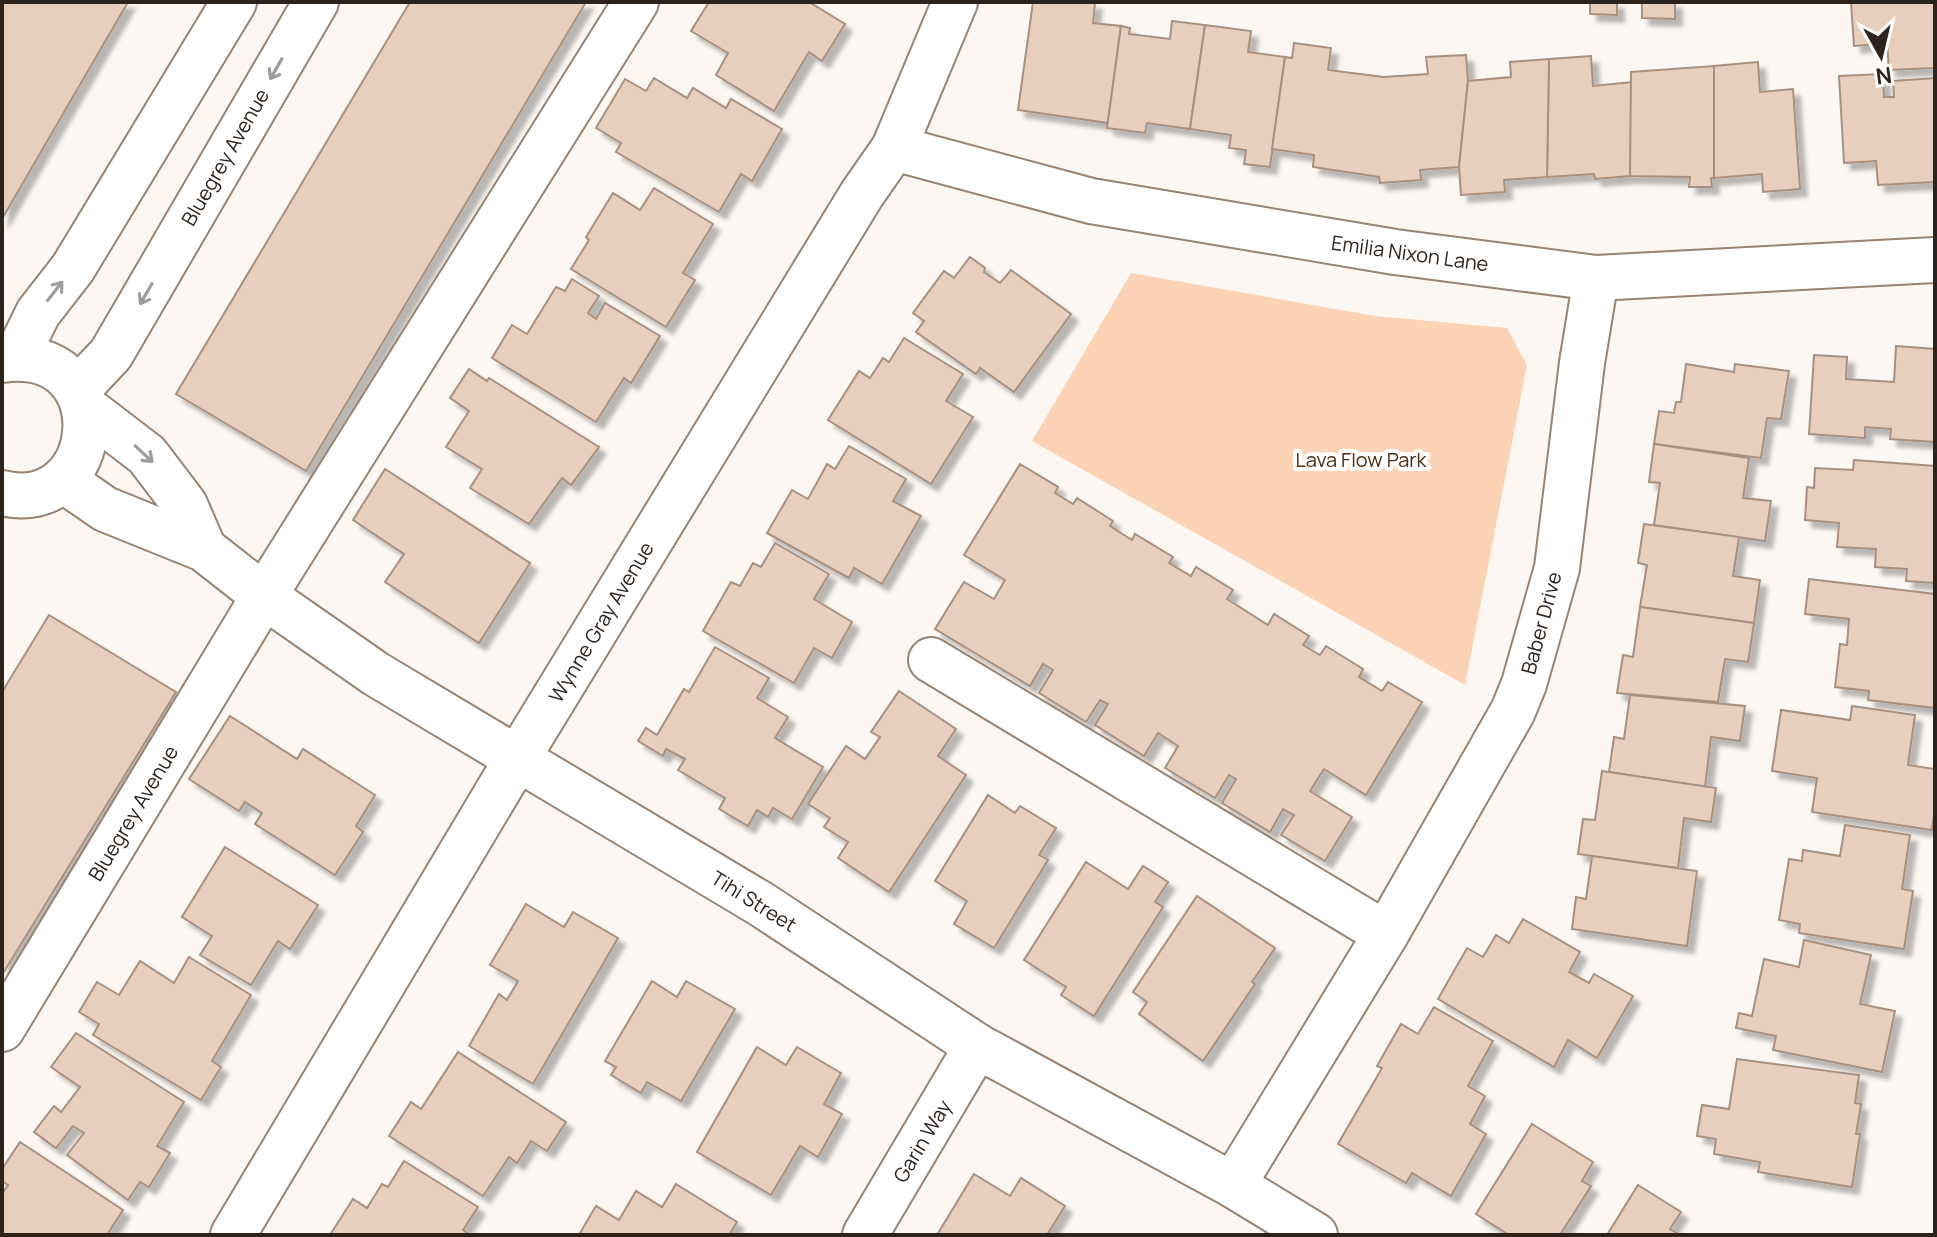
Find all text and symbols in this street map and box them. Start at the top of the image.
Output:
north arrow [1841,16,1921,96]
one-way arrow [268,57,283,81]
text: N [1874,60,1894,92]
street label: Bluegrey Avenue [175,84,275,230]
street label: Emilia Nixon Lane [1330,229,1490,277]
one-way arrow [46,281,64,302]
one-way arrow [137,282,153,305]
one-way arrow [134,445,154,464]
park label: Lava Flow Park [1296,446,1428,473]
street label: Wynne Gray Avenue [542,537,660,707]
street label: Baber Drive [1514,569,1568,677]
street label: Bluegrey Avenue [82,740,184,886]
street label: Tihi Street [706,864,802,938]
street label: Garin Way [887,1094,957,1187]

